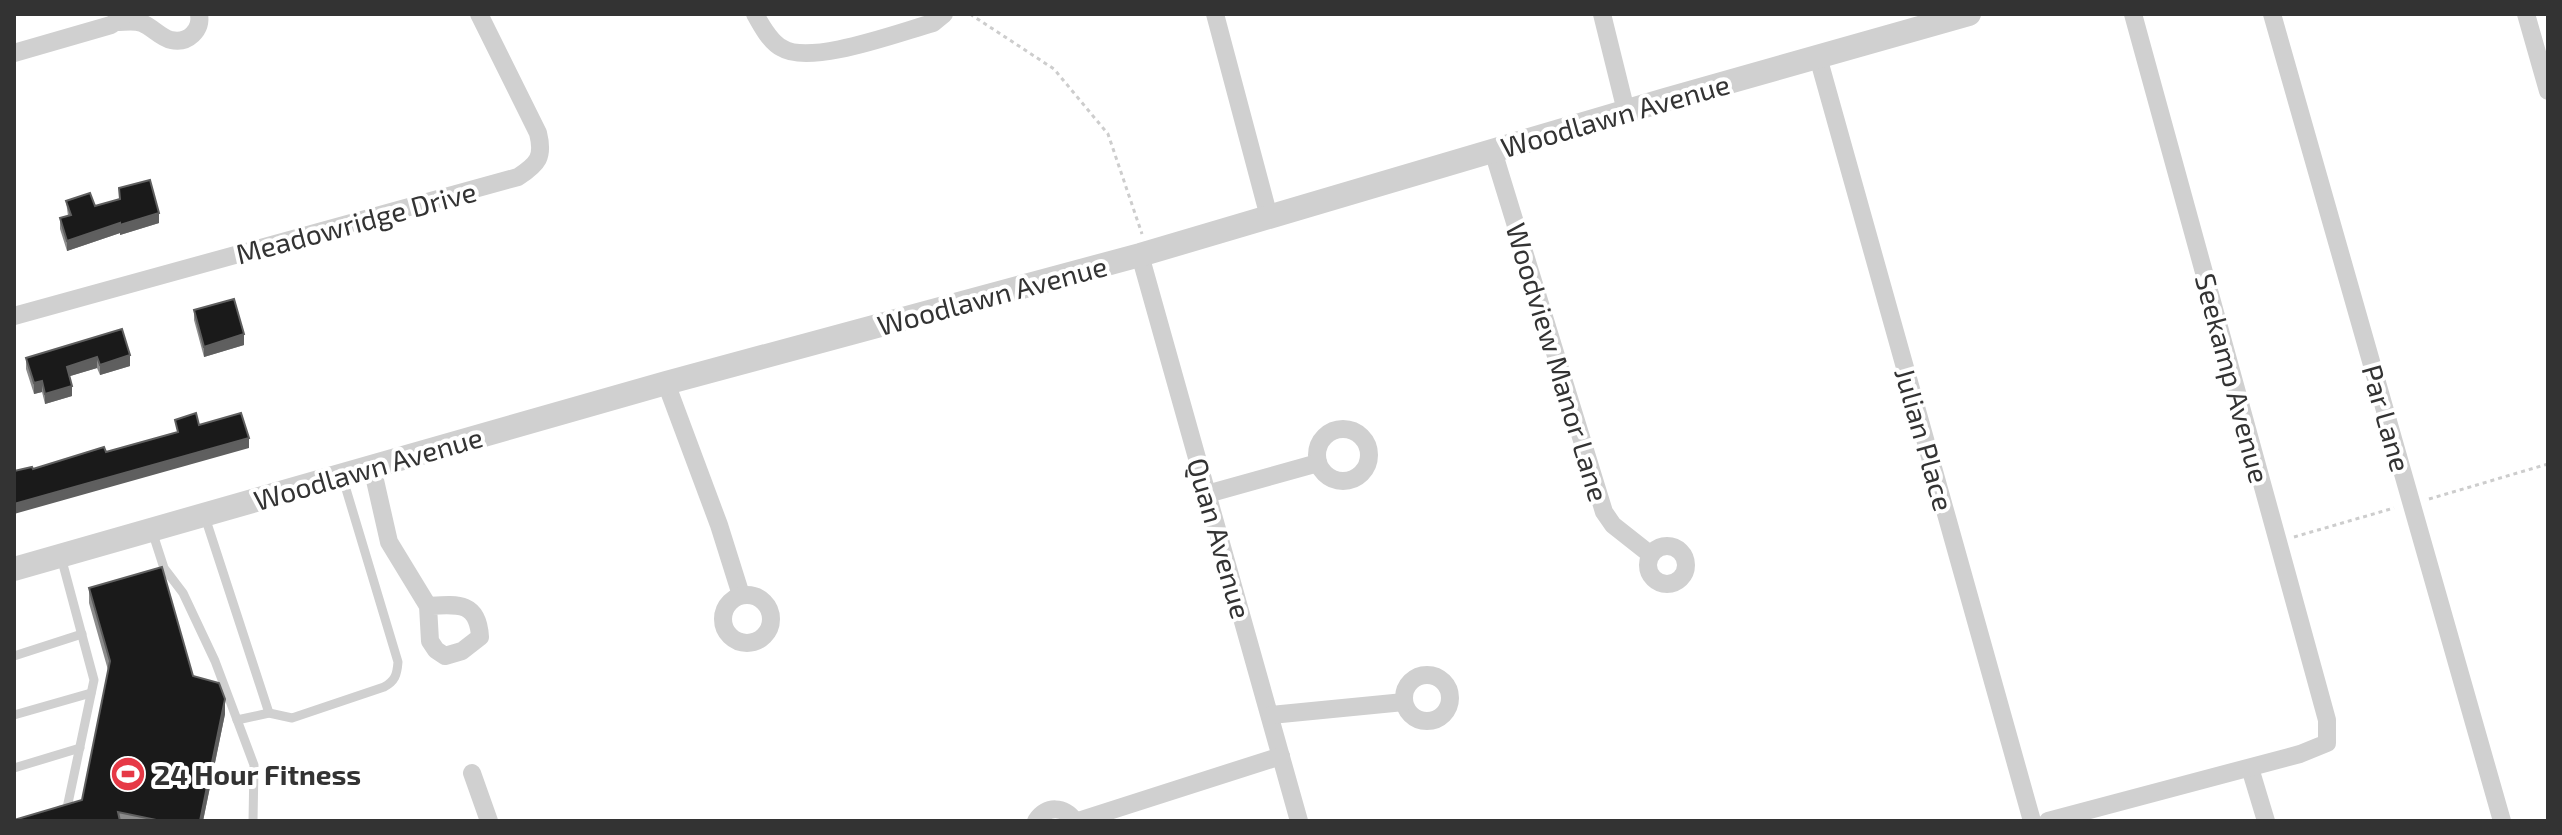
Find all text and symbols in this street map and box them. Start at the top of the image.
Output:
street label: Woodlawn Avenue [1497,66,1733,164]
street label: Meadowridge Drive [232,174,480,270]
street label: Woodview Manor Lane [1499,219,1617,505]
street label: Woodlawn Avenue [873,248,1111,342]
street label: Seekamp Avenue [2189,269,2277,487]
street label: Par Lane [2356,361,2418,475]
street label: Julian Place [1888,363,1962,515]
street label: Woodlawn Avenue [250,419,486,517]
street label: Quan Avenue [1181,454,1259,622]
sports icon: 24 Hour Fitness [109,755,147,793]
place label: 24 Hour Fitness [154,757,361,791]

